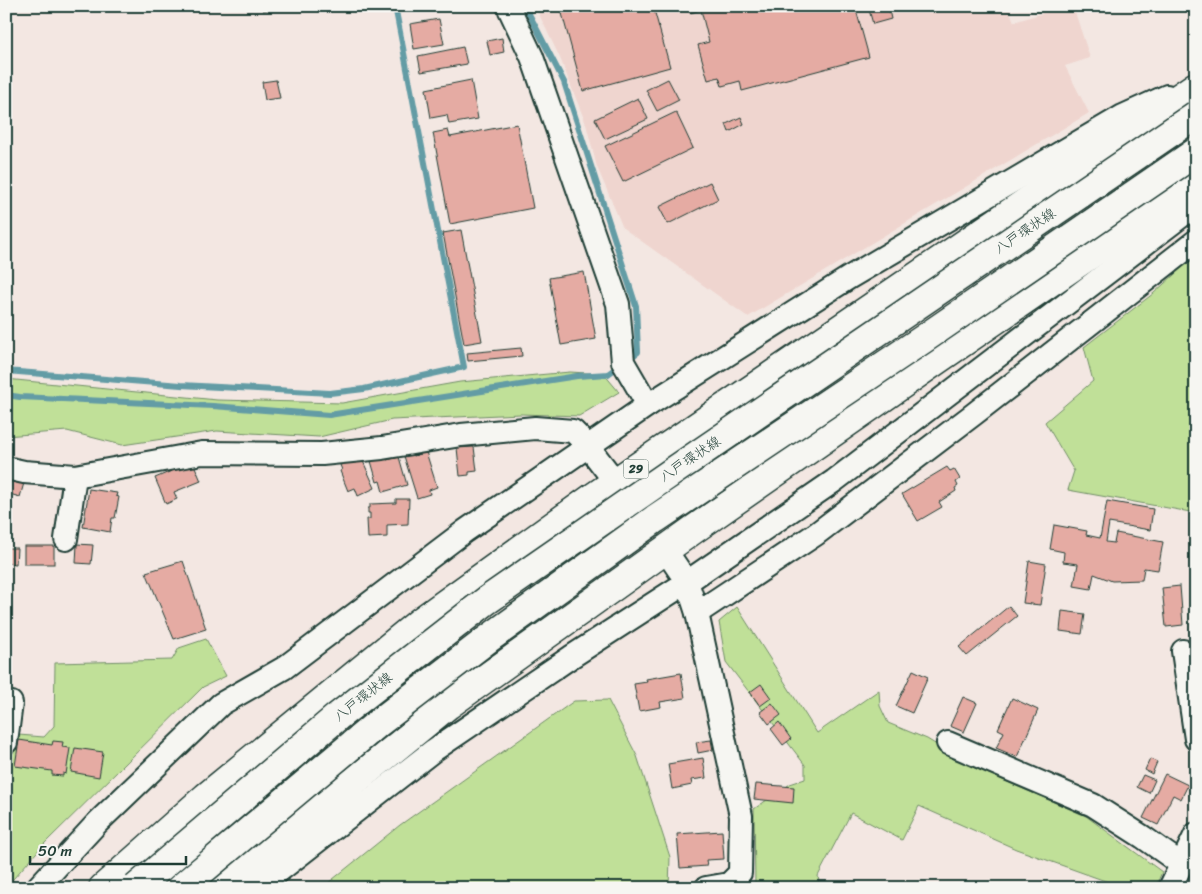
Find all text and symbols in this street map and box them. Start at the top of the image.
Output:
street label: 八戸環状線 [989,201,1061,261]
street label: 八戸環状線 [654,429,726,489]
road number: 29 [624,459,648,478]
street label: 八戸環状線 [328,666,398,728]
scale bar [30,834,186,866]
text: 50 m [38,838,73,864]

